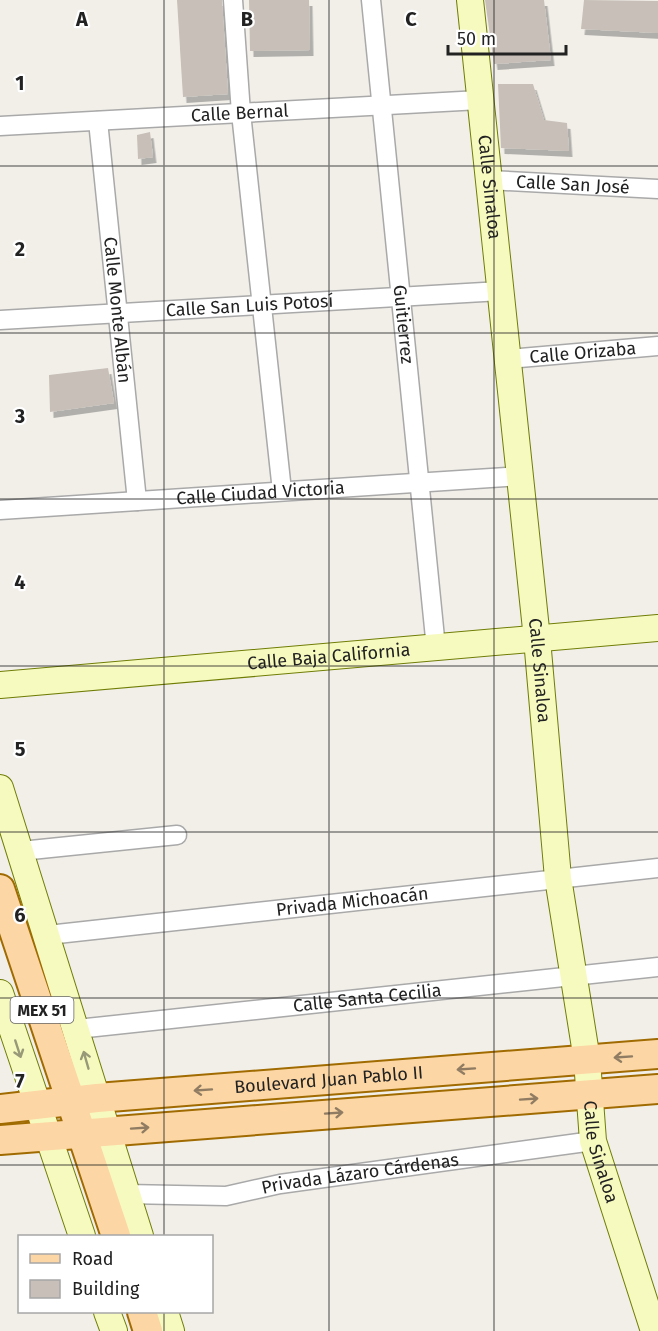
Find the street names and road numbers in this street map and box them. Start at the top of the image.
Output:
street label: Calle Bernal [190,99,289,127]
street label: Calle Sinaloa [473,134,506,240]
street label: Calle San José [515,170,630,198]
street label: Calle Monte Albán [99,236,136,384]
street label: Guitierrez [389,284,418,365]
street label: Calle San Luis Potosí [165,290,334,321]
street label: Calle Orizaba [529,337,637,368]
street label: Calle Ciudad Victoria [176,476,345,509]
street label: Calle Sinaloa [524,617,555,724]
street label: Calle Baja California [246,639,411,675]
street label: Privada Michoacán [275,882,429,921]
street label: Calle Santa Cecilia [292,979,443,1017]
road number: MEX 51 [10,997,74,1023]
street label: Boulevard Juan Pablo II [233,1061,424,1098]
street label: Calle Sinaloa [579,1100,623,1206]
street label: Privada Lázaro Cárdenas [259,1149,460,1199]

